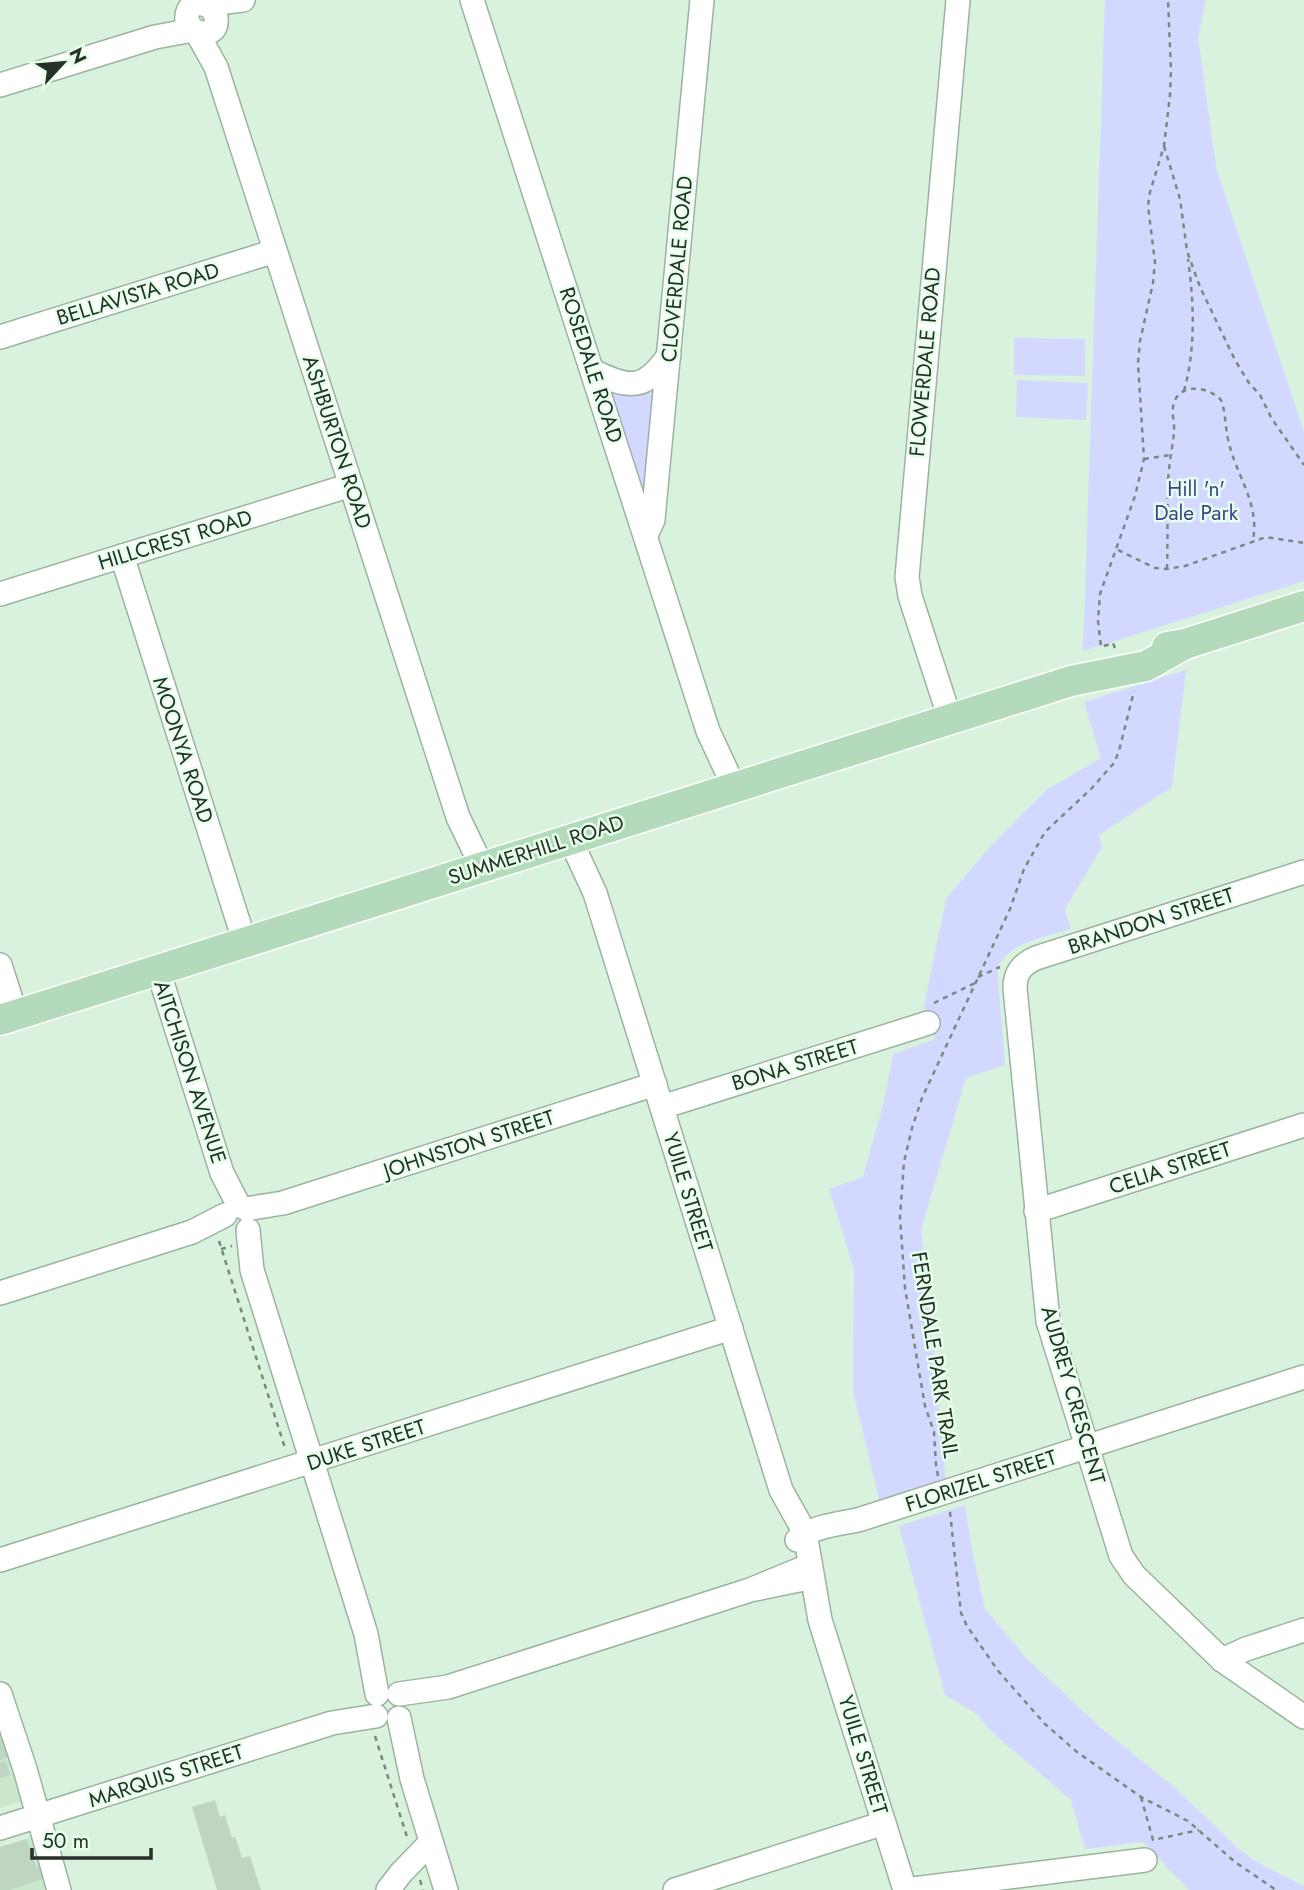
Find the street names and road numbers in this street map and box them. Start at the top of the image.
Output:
street label: CLOVERDALE ROAD [654,175,700,363]
street label: BELLAVISTA ROAD [53,255,223,333]
street label: FLOWERDALE ROAD [902,266,948,458]
street label: ROSEDALE ROAD [552,283,630,447]
street label: ASHBURTON ROAD [295,351,379,533]
street label: HILLCREST ROAD [94,502,256,578]
street label: MOONYA ROAD [145,673,221,827]
street label: SUMMERHILL ROAD [444,807,628,893]
street label: BRANDON STREET [1064,880,1238,962]
street label: AITCHISON AVENUE [146,976,234,1168]
street label: BONA STREET [728,1031,862,1098]
street label: JOHNSTON STREET [377,1102,559,1187]
street label: YUILE STREET [656,1129,720,1256]
street label: CELIA STREET [1105,1134,1235,1202]
street label: FERNDALE PARK TRAIL [904,1250,966,1461]
street label: AUDREY CRESCENT [1033,1302,1113,1488]
street label: DUKE STREET [303,1412,429,1478]
street label: FLORIZEL STREET [901,1442,1061,1520]
street label: YUILE STREET [831,1692,895,1819]
street label: MARQUIS STREET [85,1737,248,1815]

